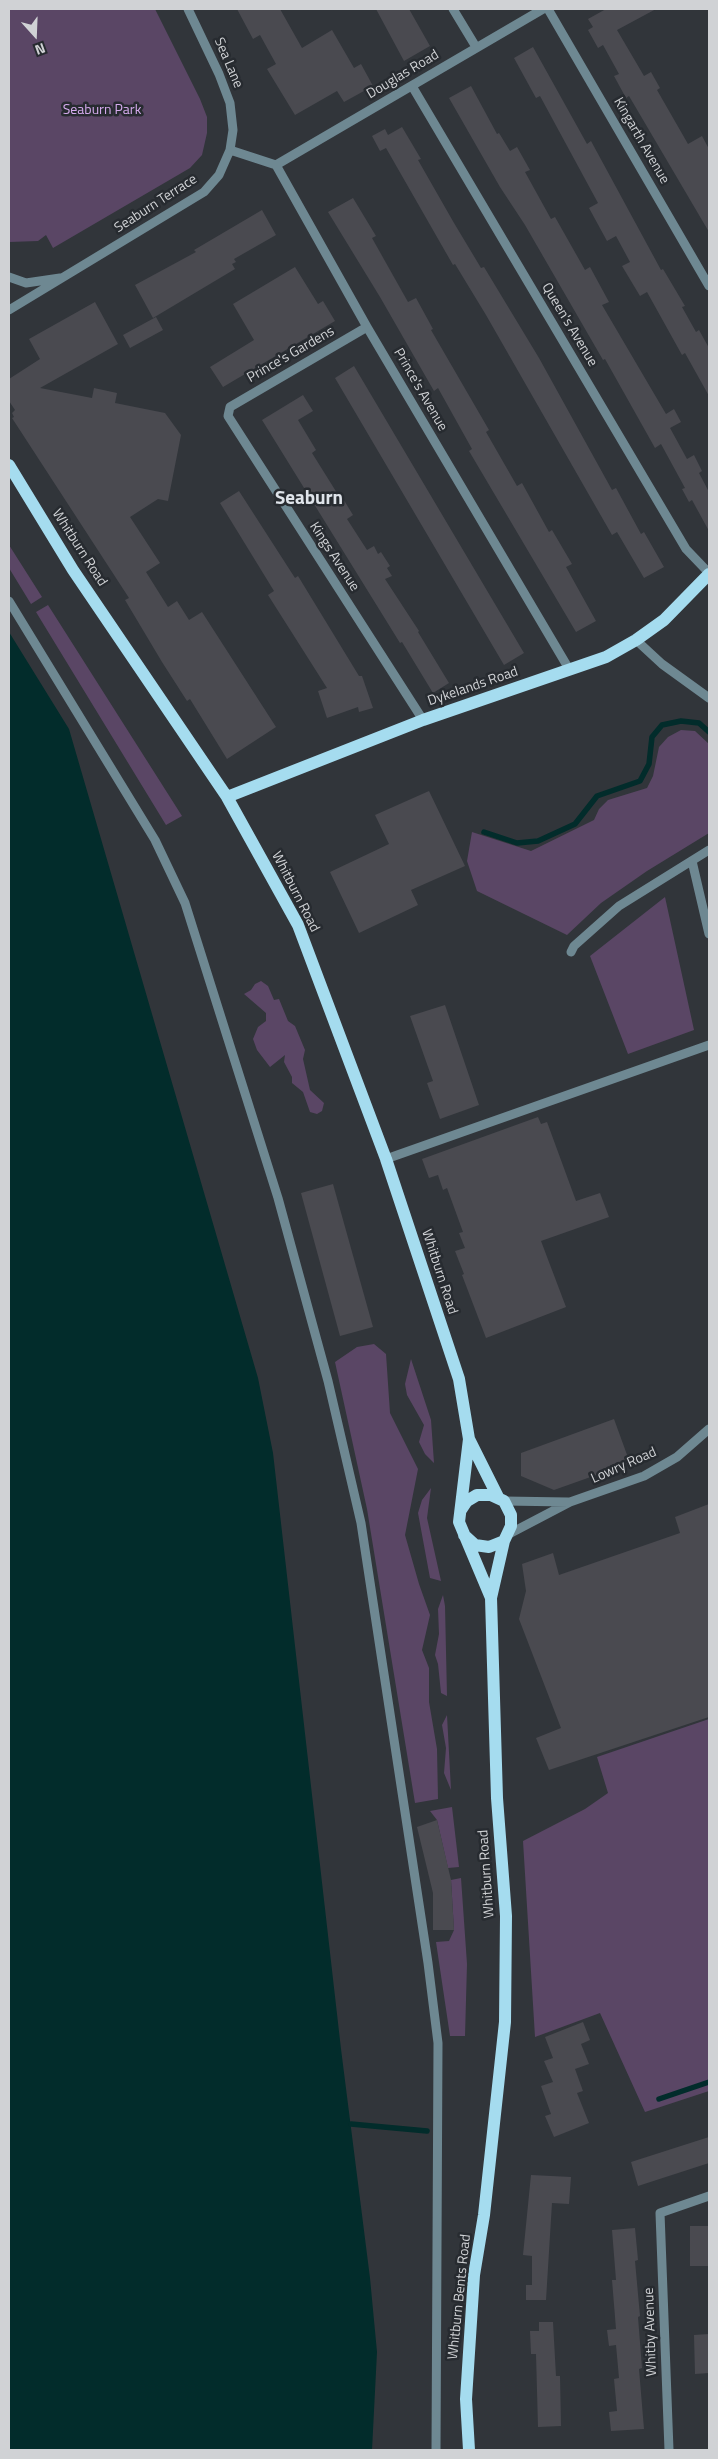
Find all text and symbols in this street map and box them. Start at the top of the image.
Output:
north arrow [10,10,60,60]
street label: Sea Lane [210,35,246,91]
text: N [32,38,48,61]
street label: Douglas Road [364,47,442,103]
street label: Kingarth Avenue [609,95,673,187]
park label: Seaburn Park [63,103,141,119]
street label: Seaburn Terrace [112,171,200,237]
street label: Queen's Avenue [537,280,601,370]
street label: Prince's Gardens [244,323,338,387]
street label: Prince's Avenue [390,346,450,434]
district label: Seaburn [275,488,343,510]
street label: Whitburn Road [48,506,110,590]
street label: Kings Avenue [305,519,363,595]
street label: Dykelands Road [426,664,520,710]
street label: Whitburn Road [267,849,323,935]
street label: Whitburn Road [417,1227,461,1317]
street label: Lowry Road [589,1444,659,1488]
street label: Whitburn Road [476,1829,498,1919]
street label: Whitburn Bents Road [445,2233,475,2361]
street label: Whitby Avenue [641,2287,661,2377]

